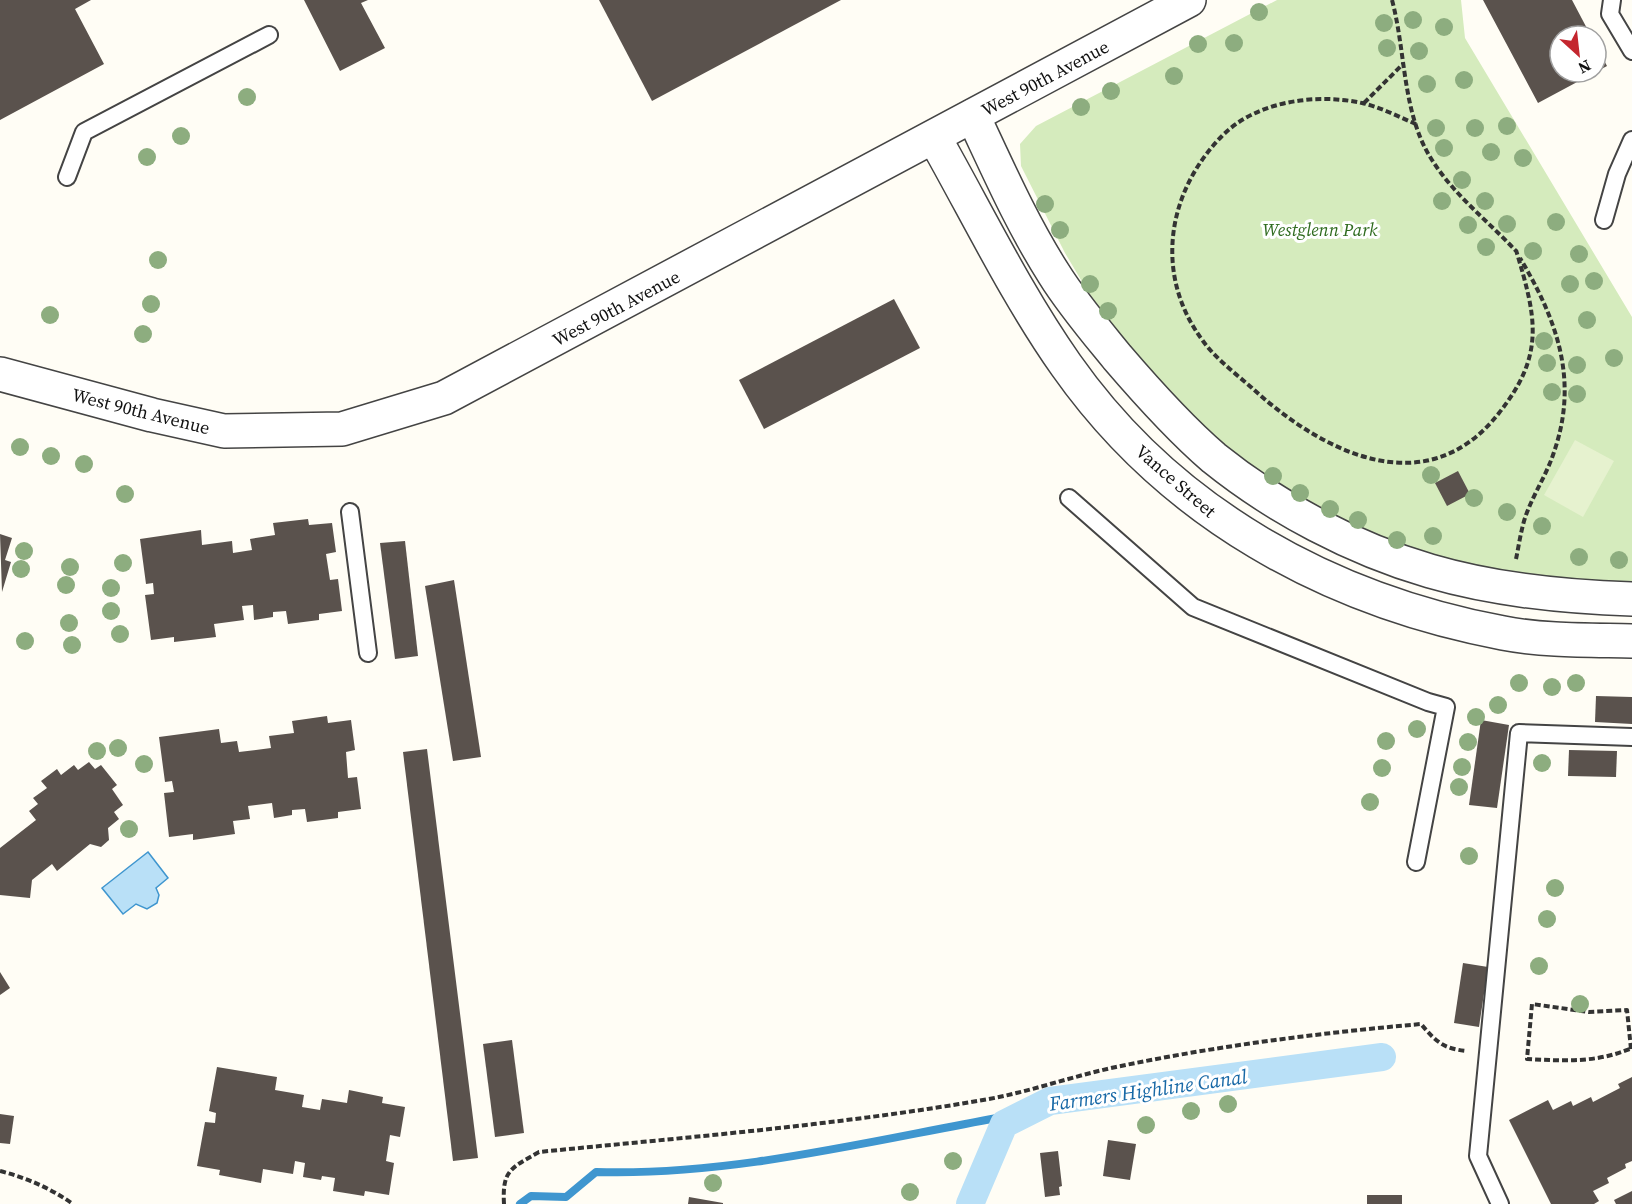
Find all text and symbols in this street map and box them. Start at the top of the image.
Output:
north arrow [1548,24,1608,84]
street label: West 90th Avenue [977,34,1113,122]
text: N [1574,55,1595,80]
park label: Westglenn Park [1263,217,1378,242]
street label: West 90th Avenue [548,264,684,352]
street label: West 90th Avenue [70,382,212,440]
street label: Vance Street [1130,439,1222,523]
water label: Farmers Highline Canal [1046,1062,1249,1118]

